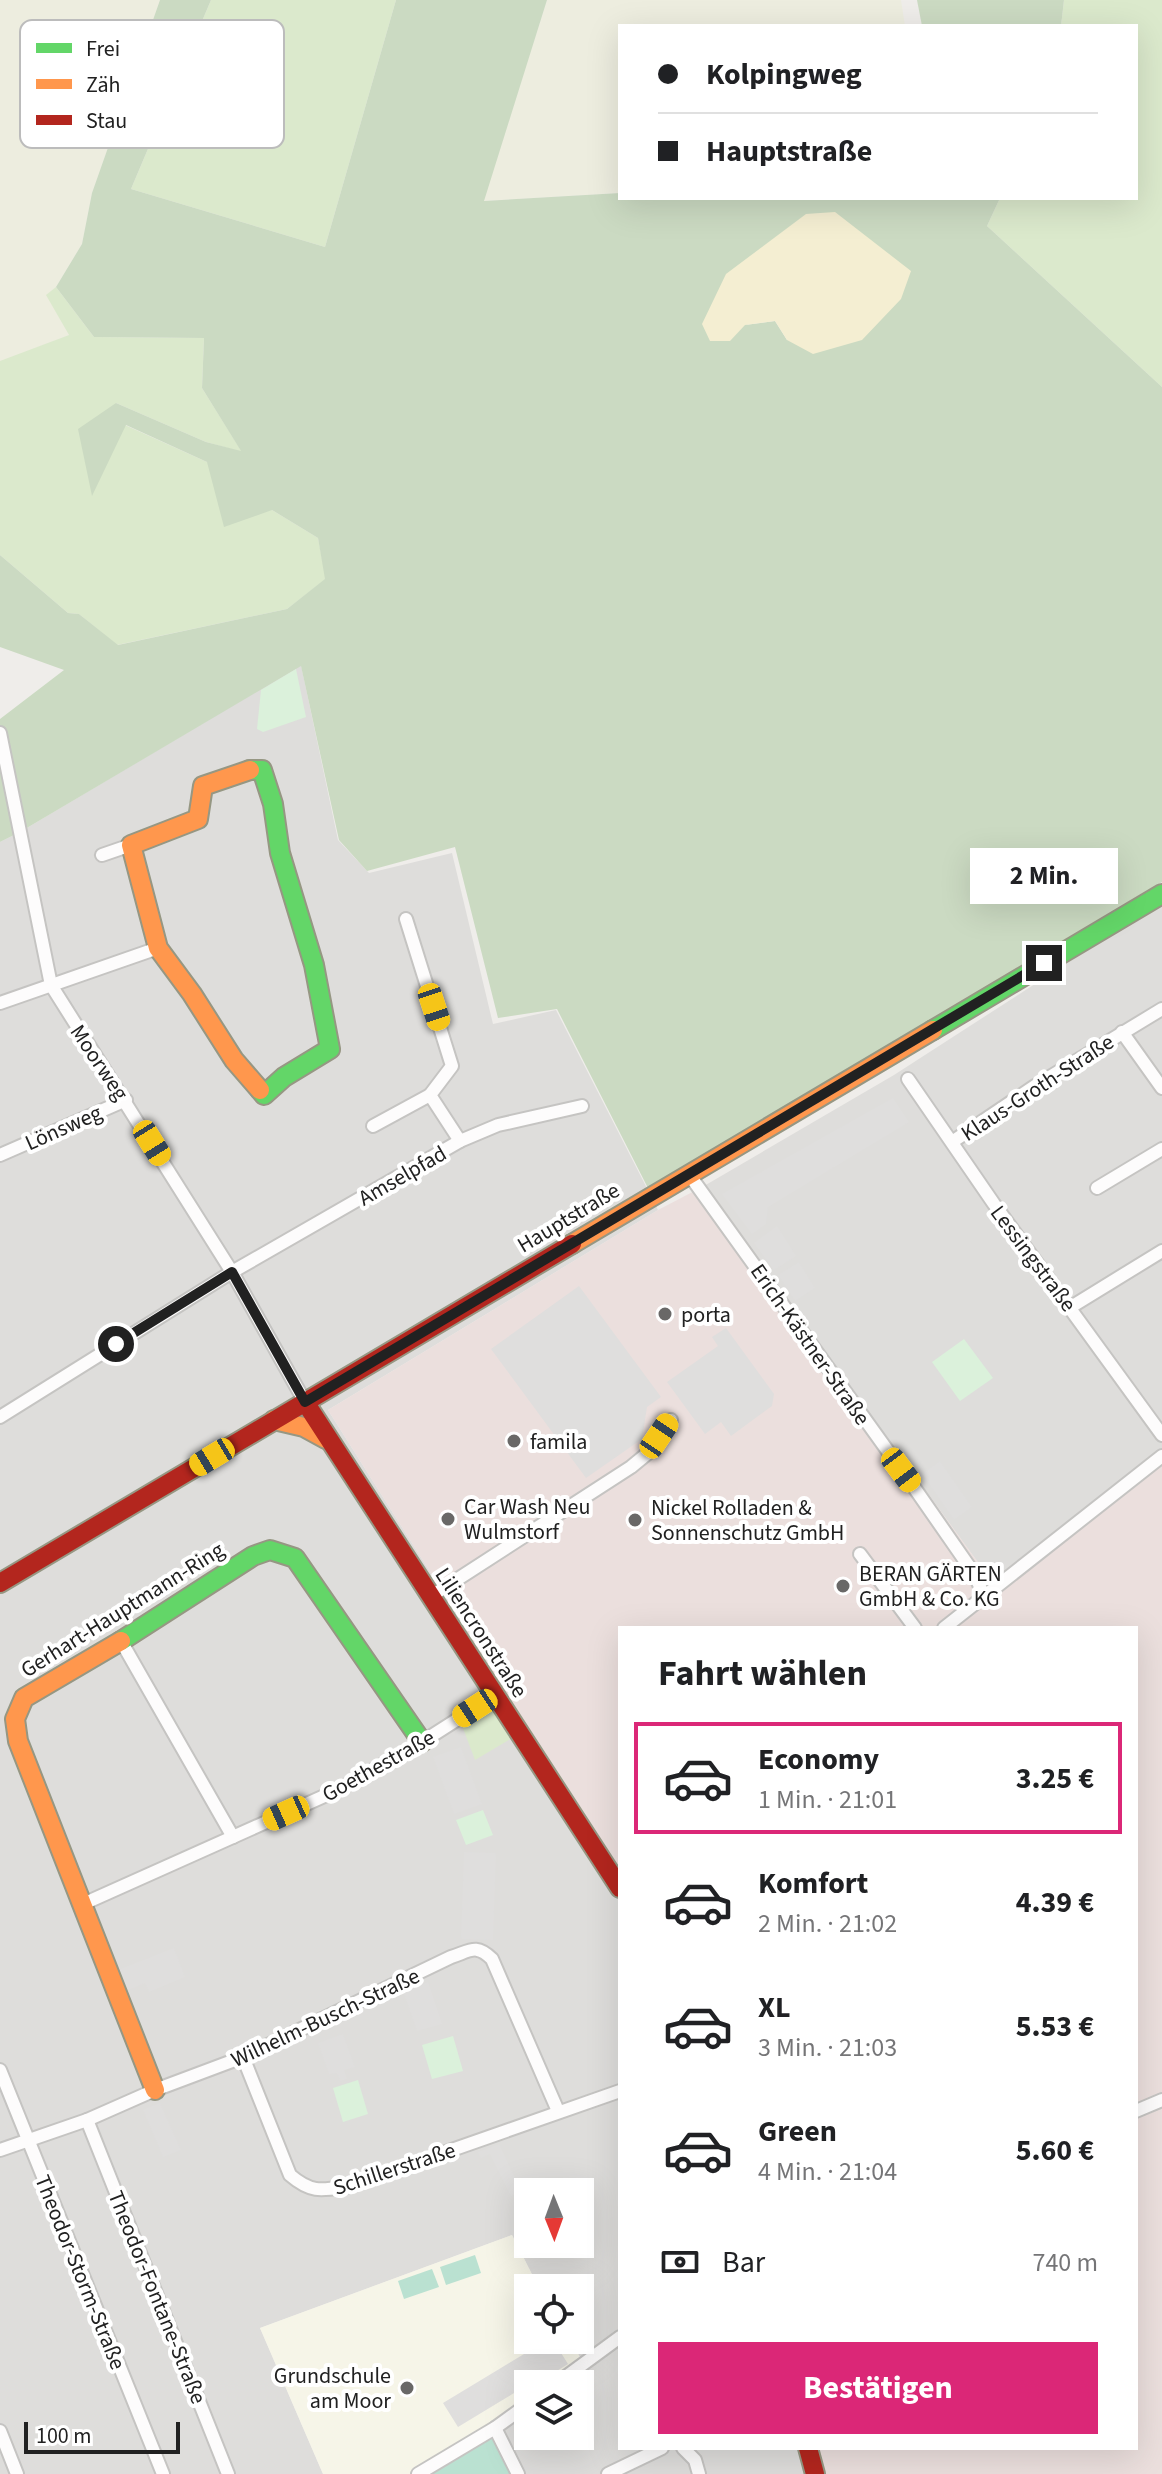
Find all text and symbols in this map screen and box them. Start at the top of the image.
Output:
legend [20,20,284,148]
text: Frei [86,33,120,65]
text: Kolpingweg [706,53,862,96]
text: Zäh [86,69,121,101]
text: Stau [86,105,127,137]
text: Hauptstraße [706,130,872,173]
callout: 2 Min. [970,847,1118,903]
text: 2 Min. [1010,857,1078,894]
route end [1026,945,1062,981]
car [415,980,453,1034]
street label: Moorweg [62,1018,136,1107]
street label: Klaus-Groth-Straße [955,1026,1120,1149]
street label: Lönsweg [20,1097,107,1159]
car [129,1116,175,1170]
street label: Amselpfad [352,1138,453,1214]
street label: Hauptstraße [511,1175,626,1261]
street label: Lessingstraße [982,1199,1084,1319]
street label: Erich-Kästner-Straße [742,1257,878,1432]
place label: porta [681,1299,731,1331]
marker: porta [656,1305,674,1323]
route start [98,1326,134,1362]
car [636,1409,682,1463]
place label: famila [530,1426,587,1458]
marker: famila [505,1432,523,1450]
car [185,1434,239,1480]
car [877,1444,925,1496]
place label: Car Wash Neu Wulmstorf [464,1491,590,1548]
place label: Nickel Rolladen & Sonnenschutz GmbH [651,1492,844,1549]
marker: Car Wash Neu Wulmstorf [439,1510,457,1528]
marker: Nickel Rolladen & Sonnenschutz GmbH [626,1511,644,1529]
street label: Gerhart-Hauptmann-Ring [15,1534,230,1686]
place label: BERAN GÄRTEN GmbH & Co. KG [859,1558,1002,1615]
street label: Liliencronstraße [427,1561,535,1704]
marker: BERAN GÄRTEN GmbH & Co. KG [834,1577,852,1595]
text: Fahrt wählen [658,1648,867,1699]
car [448,1685,502,1731]
street label: Goethestraße [316,1722,441,1810]
text: Economy [758,1738,879,1781]
icon: car [662,1742,734,1814]
text: 3.25 € [1016,1757,1094,1800]
text: 1 Min. · 21:01 [758,1781,897,1818]
car [259,1792,313,1834]
text: Komfort [758,1862,868,1905]
icon: car [662,1866,734,1938]
text: 4.39 € [1016,1881,1094,1924]
text: 2 Min. · 21:02 [758,1905,897,1942]
street label: Wilhelm-Busch-Straße [226,1960,425,2076]
text: XL [758,1986,791,2029]
icon: car [662,1990,734,2062]
text: 5.53 € [1016,2005,1094,2048]
text: 3 Min. · 21:03 [758,2029,897,2066]
text: Green [758,2110,837,2153]
icon: car [662,2114,734,2186]
text: 5.60 € [1016,2129,1094,2172]
street label: Schillerstraße [329,2134,460,2204]
text: 4 Min. · 21:04 [758,2153,897,2190]
street label: Theodor-Storm-Straße [26,2170,134,2375]
north arrow [514,2178,594,2258]
map controls [514,2178,594,2450]
street label: Theodor-Fontane-Straße [100,2186,215,2409]
icon: cash [658,2240,702,2284]
text: Bar [722,2241,765,2284]
text: 740 m [1032,2244,1098,2281]
button: locate [514,2274,594,2354]
button: Bestätigen [658,2342,1098,2434]
place label: Grundschule am Moor [274,2360,391,2417]
button: layers [514,2370,594,2450]
marker: Grundschule am Moor [398,2379,416,2397]
scale bar [24,2418,180,2454]
text: 100 m [36,2420,91,2452]

